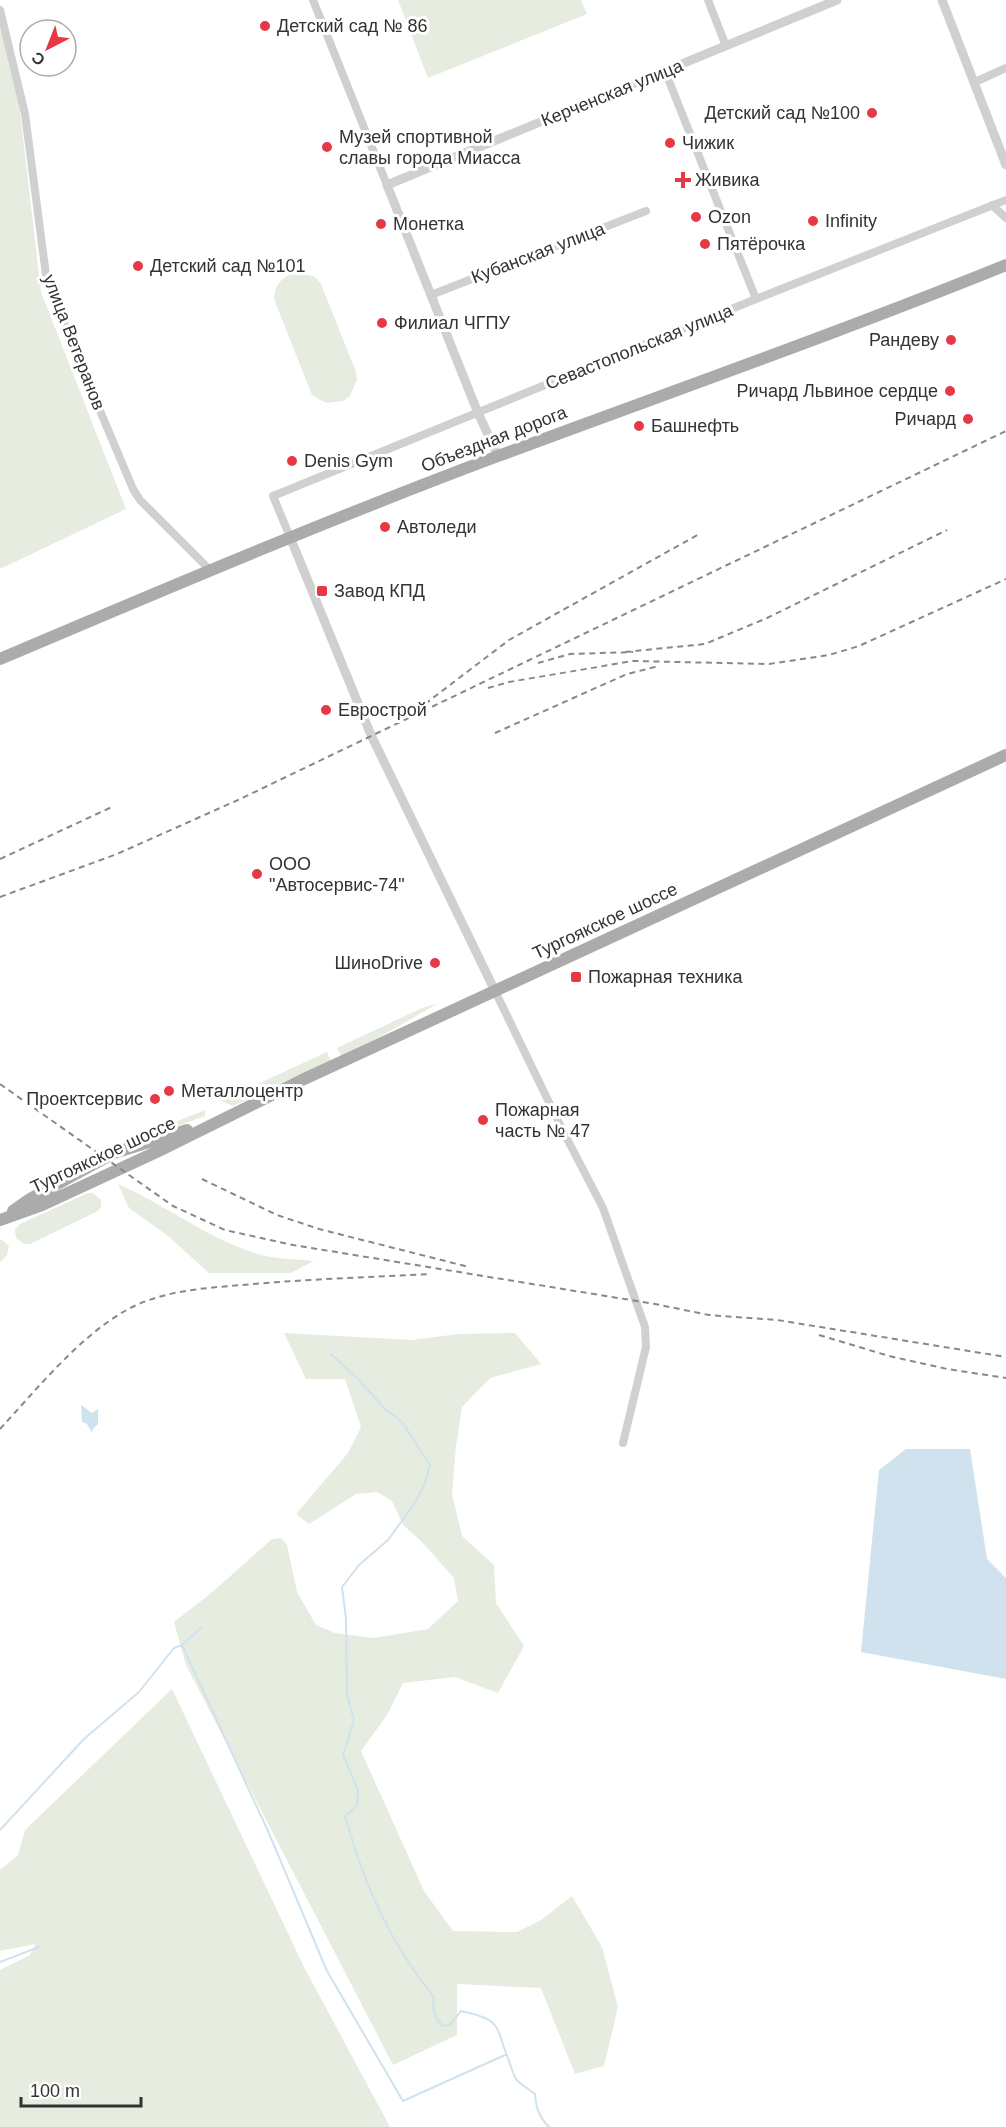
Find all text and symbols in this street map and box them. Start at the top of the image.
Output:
place label: Детский сад № 86 [277,16,427,36]
north arrow [18,18,78,78]
marker: Детский сад № 86 [258,19,272,33]
text: С [28,48,48,69]
street label: Керченская улица [538,55,687,131]
place label: Детский сад №100 [705,103,860,123]
marker: Детский сад №100 [865,106,879,120]
place label: Музей спортивной славы города Миасса [339,127,521,168]
place label: Чижик [682,133,734,153]
marker: Чижик [663,136,677,150]
marker: Музей спортивной славы города Миасса [320,140,334,154]
place label: Живика [695,170,761,190]
marker: Живика [676,173,690,187]
place label: Ozon [708,207,751,227]
marker: Ozon [689,210,703,224]
place label: Infinity [825,211,877,231]
place label: Монетка [393,214,465,234]
marker: Infinity [806,214,820,228]
marker: Монетка [374,217,388,231]
street label: Кубанская улица [469,218,608,288]
place label: Пятёрочка [717,234,806,254]
marker: Пятёрочка [698,237,712,251]
place label: Детский сад №101 [150,256,306,276]
marker: Детский сад №101 [131,259,145,273]
street label: улица Ветеранов [39,271,109,413]
street label: Севастопольская улица [542,300,736,394]
place label: Филиал ЧГПУ [394,313,510,333]
marker: Филиал ЧГПУ [375,316,389,330]
place label: Рандеву [869,330,939,350]
marker: Рандеву [944,333,958,347]
place label: Ричард Львиное сердце [736,381,938,401]
marker: Ричард Львиное сердце [943,384,957,398]
street label: Объездная дорога [418,402,571,476]
place label: Ричард [894,409,956,429]
marker: Ричард [961,412,975,426]
place label: Башнефть [651,416,739,436]
marker: Башнефть [632,419,646,433]
place label: Denis Gym [304,451,393,471]
marker: Denis Gym [285,454,299,468]
place label: Автоледи [397,517,477,537]
marker: Автоледи [378,520,392,534]
place label: Завод КПД [334,581,425,601]
marker: Завод КПД [315,584,329,598]
place label: Еврострой [338,700,427,720]
marker: Еврострой [319,703,333,717]
place label: ООО "Автосервис-74" [269,854,405,895]
marker: ООО "Автосервис-74" [250,867,264,881]
street label: Тургоякское шоссе [529,879,681,963]
place label: ШиноDrive [334,953,423,973]
marker: ШиноDrive [428,956,442,970]
place label: Пожарная техника [588,967,743,987]
marker: Пожарная техника [569,970,583,984]
place label: Металлоцентр [181,1081,303,1101]
marker: Металлоцентр [162,1084,176,1098]
place label: Проектсервис [26,1089,143,1109]
marker: Проектсервис [148,1092,162,1106]
place label: Пожарная часть № 47 [495,1100,590,1141]
street label: Тургоякское шоссе [27,1113,179,1197]
marker: Пожарная часть № 47 [476,1113,490,1127]
scale bar [21,2070,141,2108]
text: 100 m [30,2081,80,2101]

